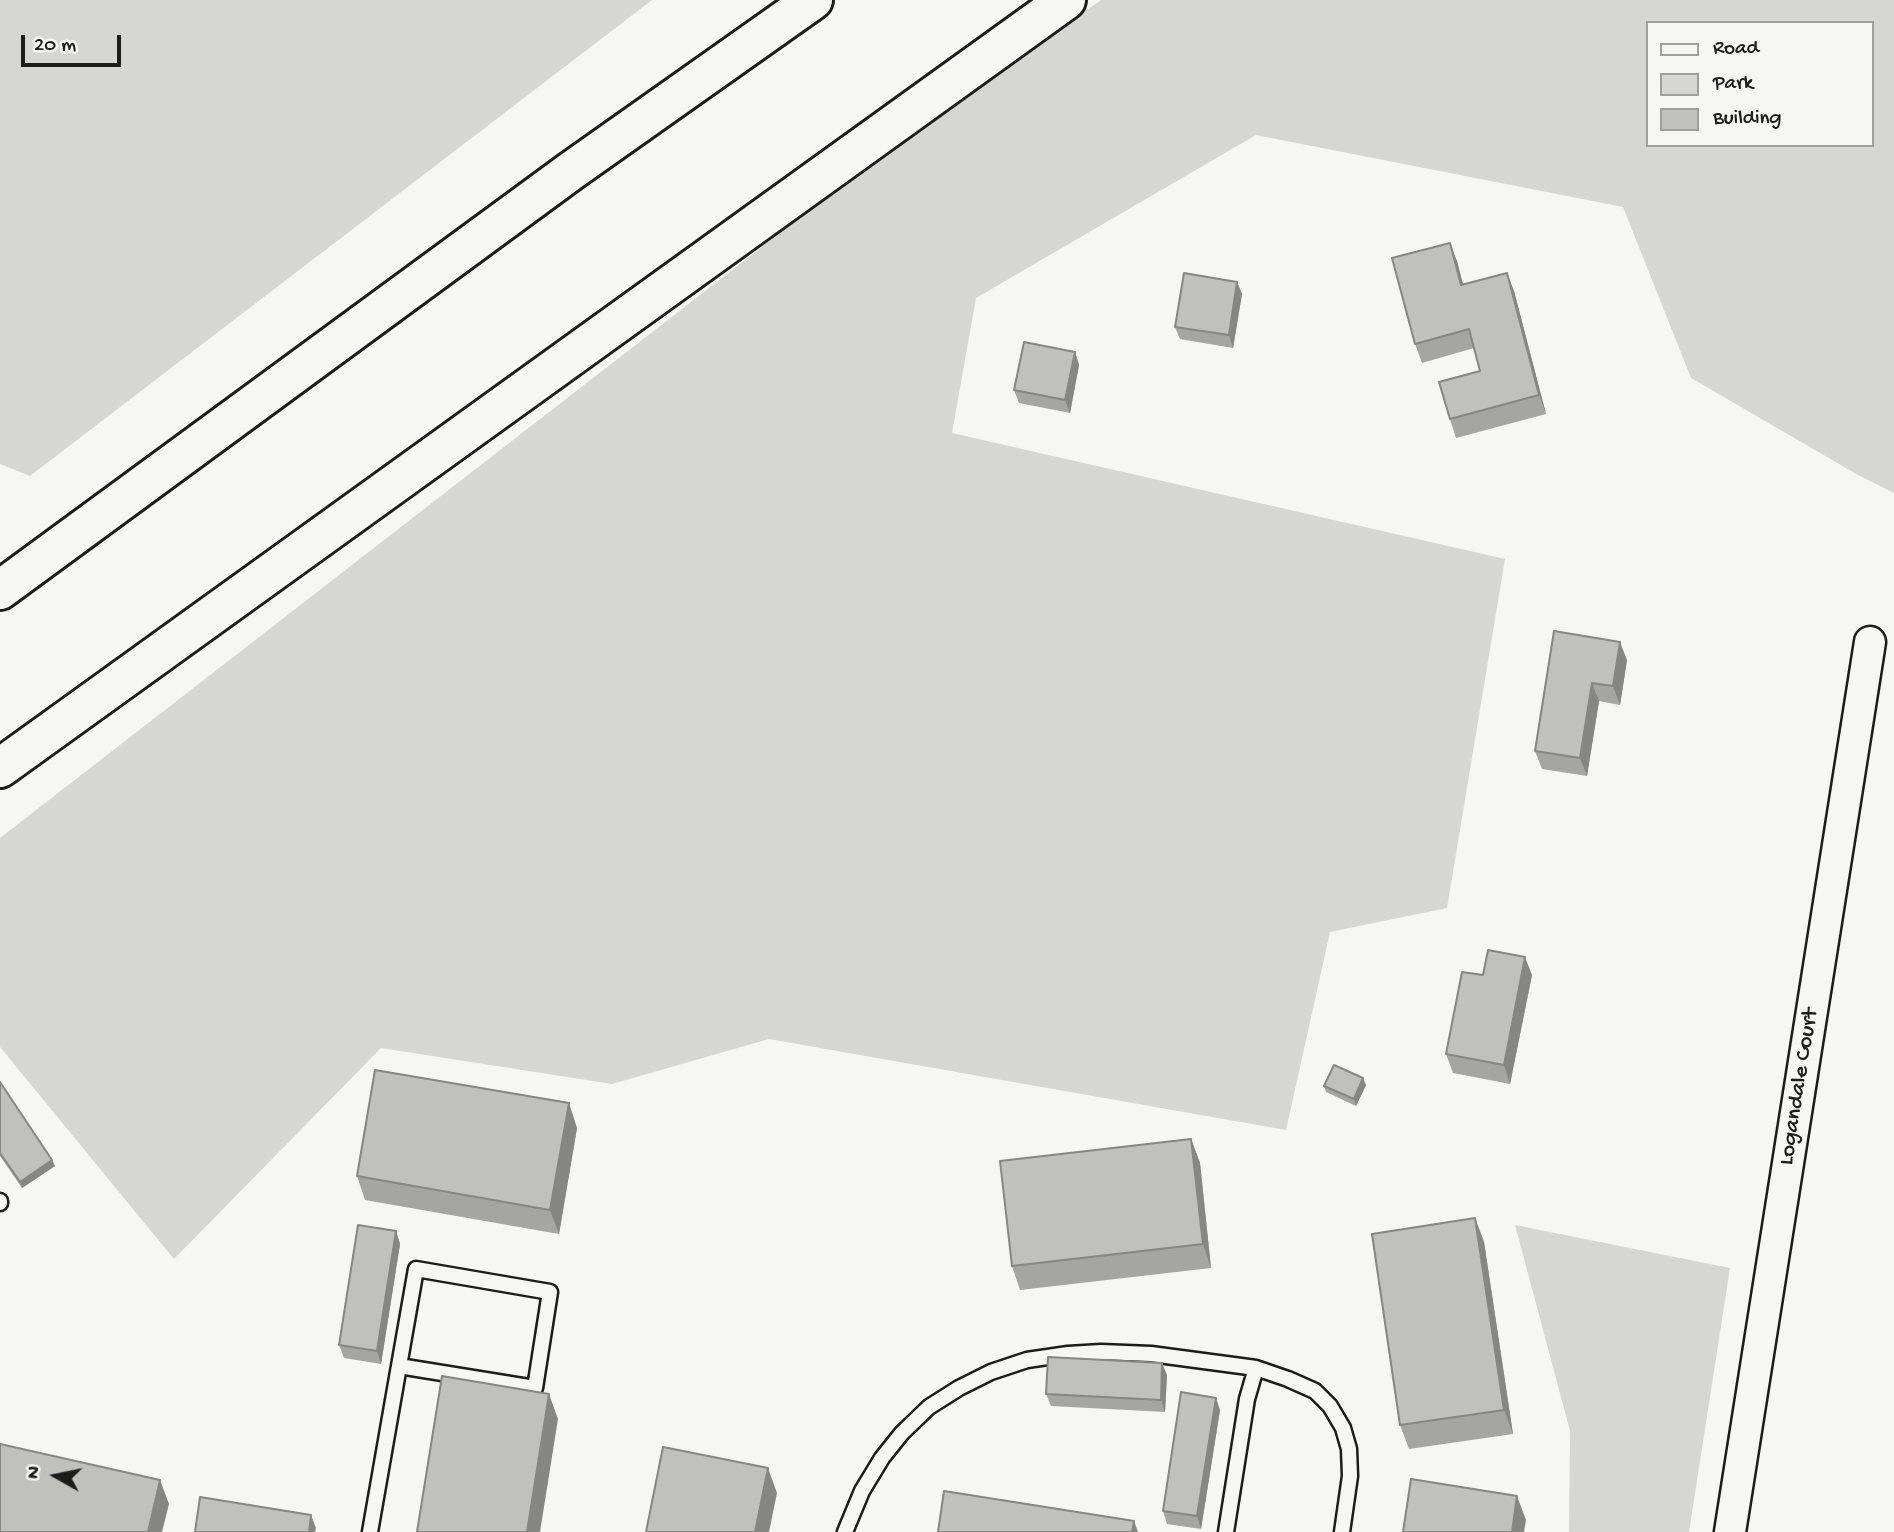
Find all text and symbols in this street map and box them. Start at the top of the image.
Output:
scale bar [24,21,124,65]
legend [1646,21,1873,147]
text: 20 m [34,34,76,59]
text: Road [1713,37,1759,62]
text: Park [1713,72,1753,97]
text: Building [1713,107,1782,132]
street label: Logandale Court [1774,1007,1826,1167]
north arrow [21,1441,91,1511]
text: N [22,1465,47,1481]

